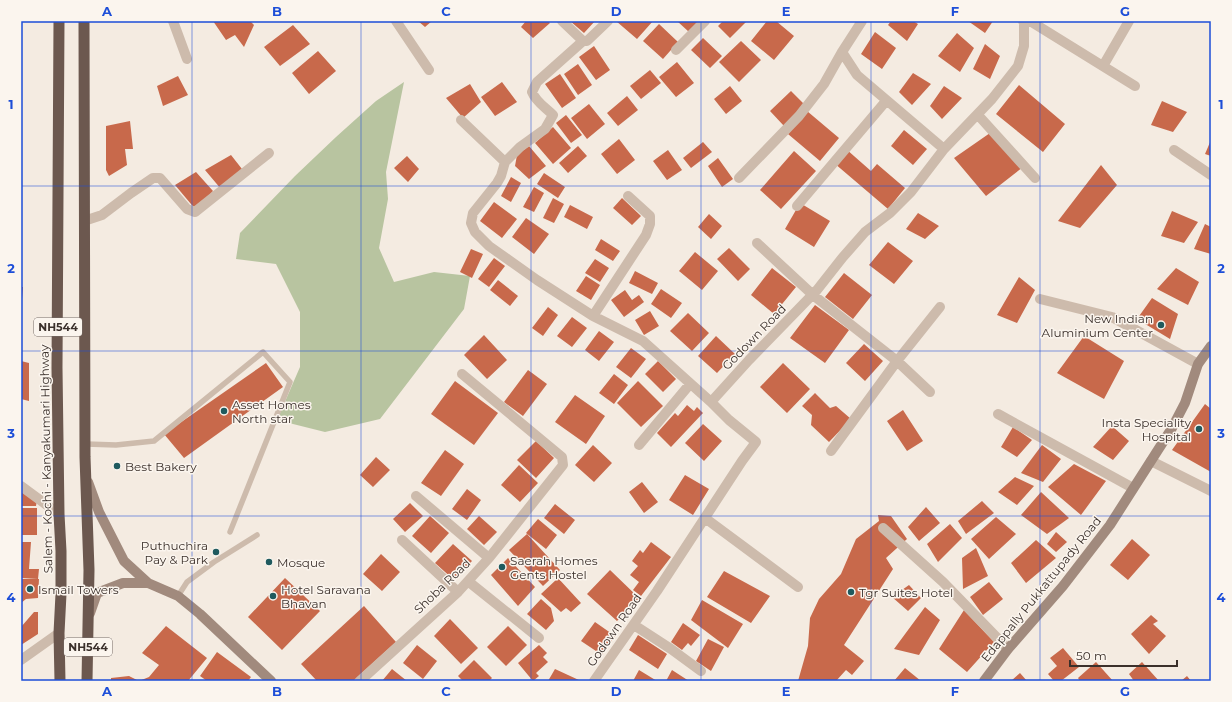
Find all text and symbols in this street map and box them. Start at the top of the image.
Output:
text: A [101,3,113,19]
text: B [272,3,282,19]
text: C [441,3,451,19]
text: D [611,3,622,19]
text: E [782,3,791,19]
text: F [951,3,959,19]
text: G [1120,3,1130,19]
text: 1 [8,96,14,112]
text: 1 [1218,96,1224,112]
text: 2 [7,260,15,276]
text: 2 [1217,260,1225,276]
street label: Godown Road [719,301,789,373]
place label: New Indian Aluminium Center [1042,311,1153,340]
road number: NH544 [34,318,82,336]
marker: New Indian Aluminium Center [1156,320,1166,330]
street label: Salem - Kochi - Kanyakumari Highway [36,344,55,573]
place label: Asset Homes North star [232,397,311,426]
marker: Asset Homes North star [219,406,229,416]
place label: Insta Speciality Hospital [1102,415,1191,444]
marker: Insta Speciality Hospital [1194,424,1204,434]
text: 3 [6,425,15,441]
text: 3 [1216,425,1225,441]
place label: Best Bakery [125,459,197,474]
marker: Best Bakery [112,461,122,471]
street label: Edappally Pukkattupady Road [978,513,1104,665]
place label: Puthuchira Pay & Park [141,538,209,567]
marker: Puthuchira Pay & Park [211,547,221,557]
place label: Saerah Homes Gents Hostel [510,553,598,582]
place label: Mosque [277,555,325,570]
street label: Shoba Road [411,555,473,617]
marker: Mosque [264,557,274,567]
marker: Saerah Homes Gents Hostel [497,562,507,572]
place label: Ismail Towers [38,582,119,597]
place label: Hotel Saravana Bhavan [281,582,371,611]
marker: Ismail Towers [25,584,35,594]
place label: Tgr Suites Hotel [859,585,953,600]
marker: Tgr Suites Hotel [846,587,856,597]
text: 4 [7,589,16,605]
text: 4 [1217,589,1226,605]
marker: Hotel Saravana Bhavan [268,591,278,601]
street label: Godown Road [583,591,645,669]
road number: NH544 [64,638,112,656]
scale bar [1070,642,1177,668]
text: 50 m [1076,648,1107,663]
text: A [101,683,113,699]
text: B [272,683,282,699]
text: C [441,683,451,699]
text: D [611,683,622,699]
text: E [782,683,791,699]
text: F [951,683,959,699]
text: G [1120,683,1130,699]

